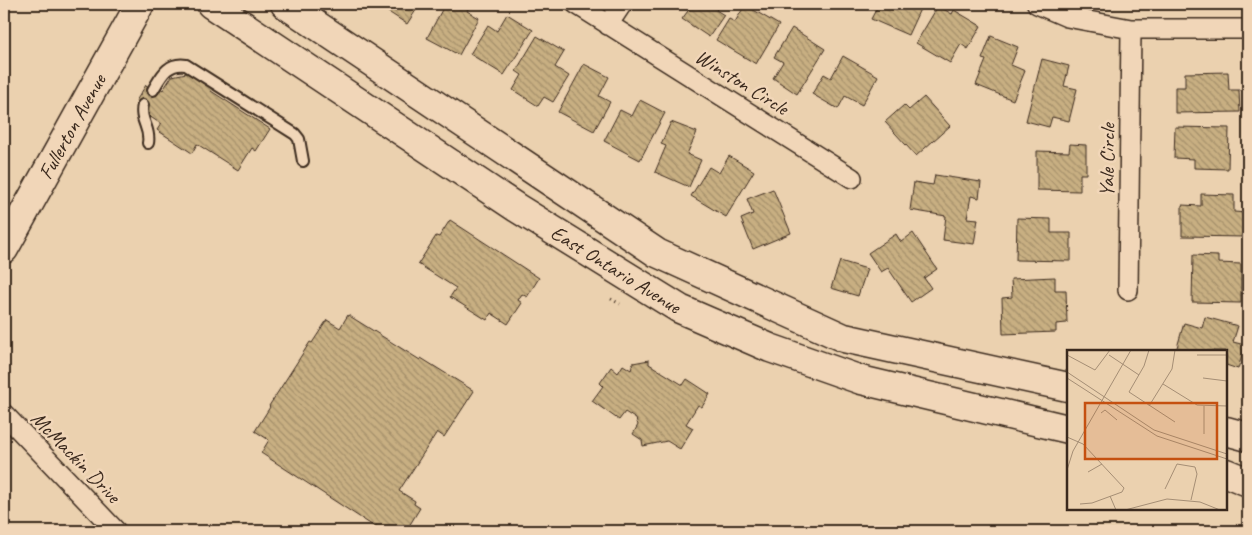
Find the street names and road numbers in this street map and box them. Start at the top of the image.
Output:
street label: Winston Circle [691,43,795,122]
street label: Fullerton Avenue [32,68,112,184]
street label: Yale Circle [1093,121,1121,197]
street label: East Ontario Avenue [546,219,687,320]
street label: McMackin Drive [26,406,128,510]

